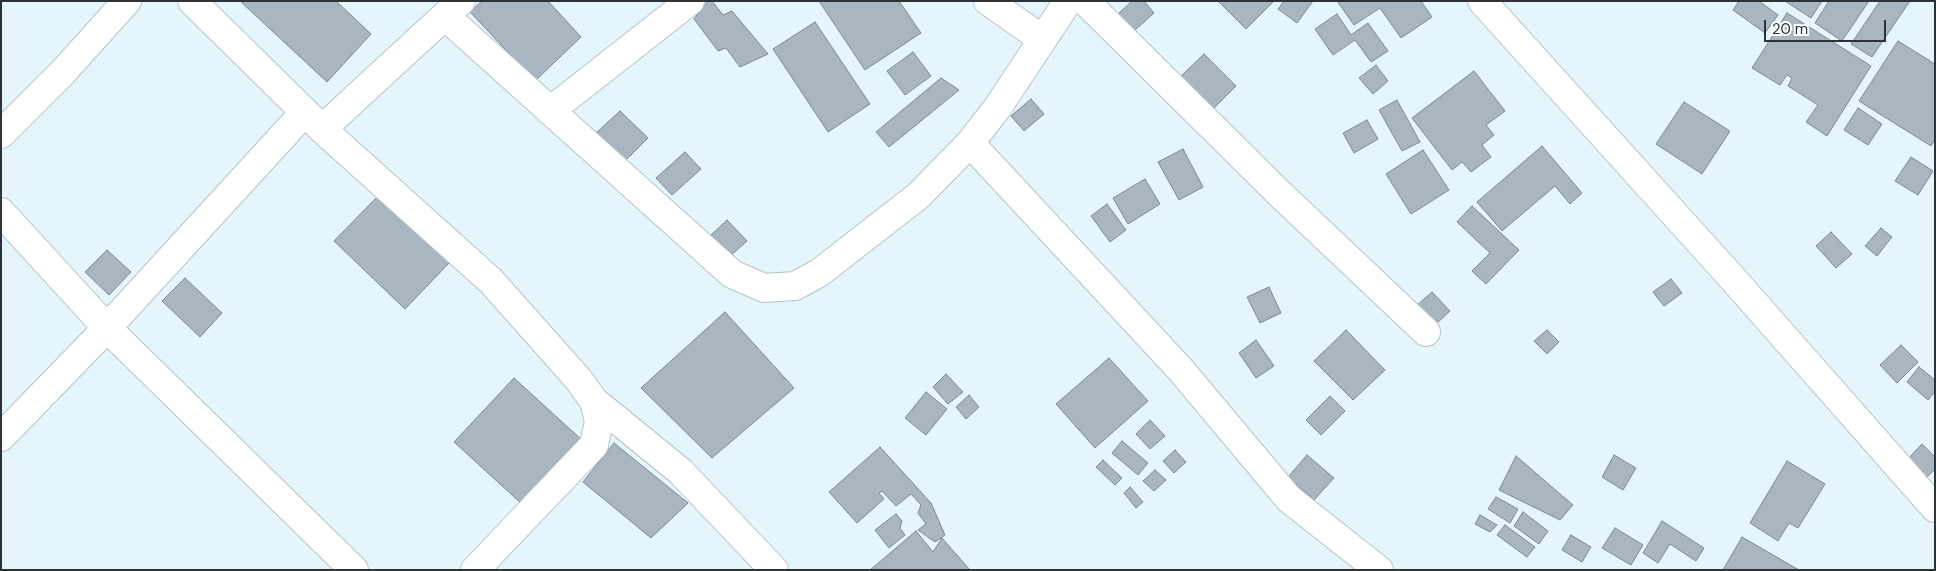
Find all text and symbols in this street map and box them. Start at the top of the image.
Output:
scale bar [1766,10,1888,42]
text: 20 m [1772,19,1808,39]

